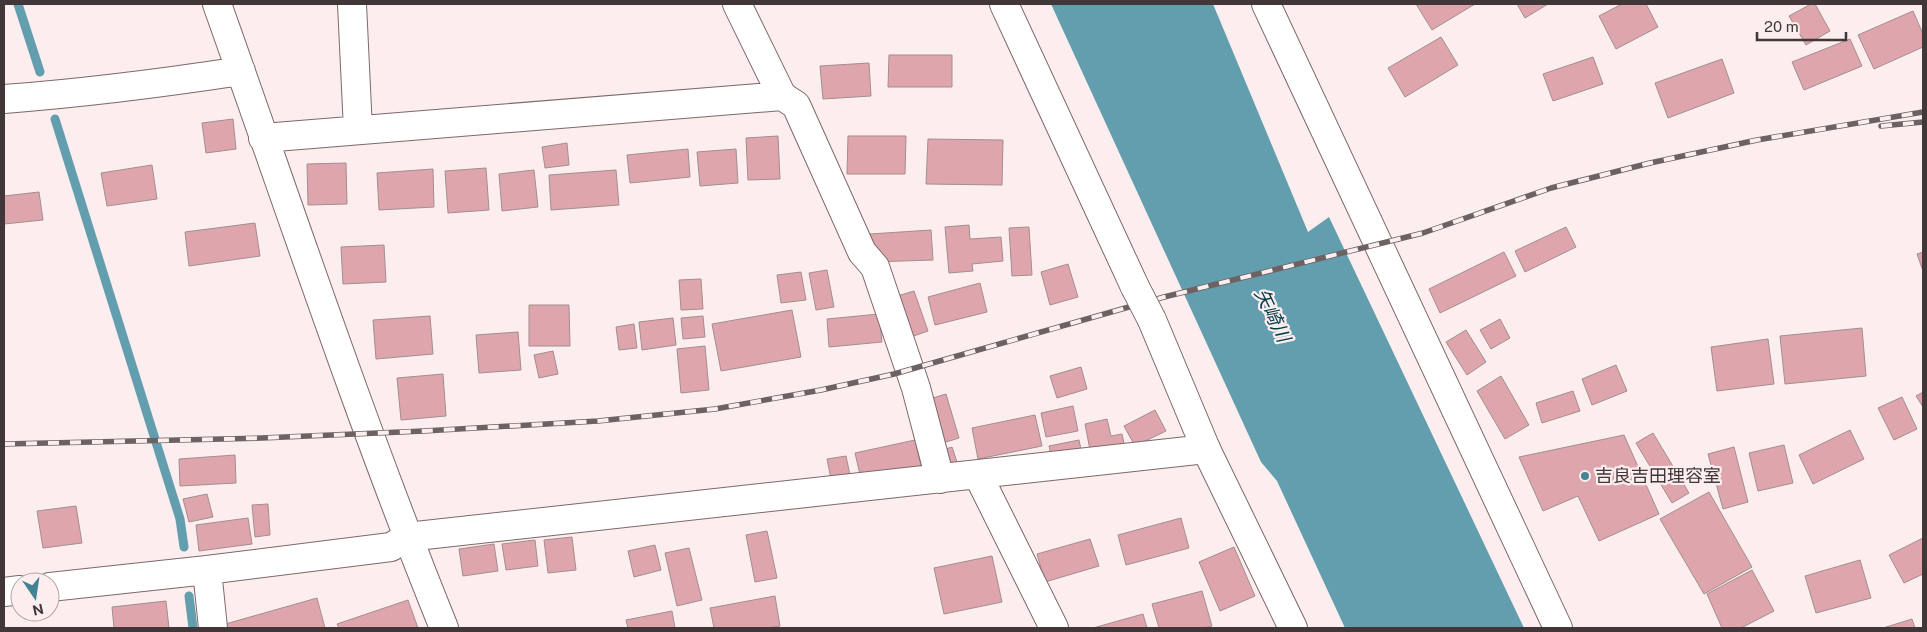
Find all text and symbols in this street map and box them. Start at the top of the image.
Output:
scale bar [1757,10,1846,42]
text: 20 m [1764,18,1799,35]
water label: 矢崎川 [1251,285,1296,347]
place label: 吉良吉田理容室 [1595,465,1721,486]
marker: 吉良吉田理容室 [1579,470,1591,482]
north arrow [10,572,60,622]
text: N [31,601,45,619]

